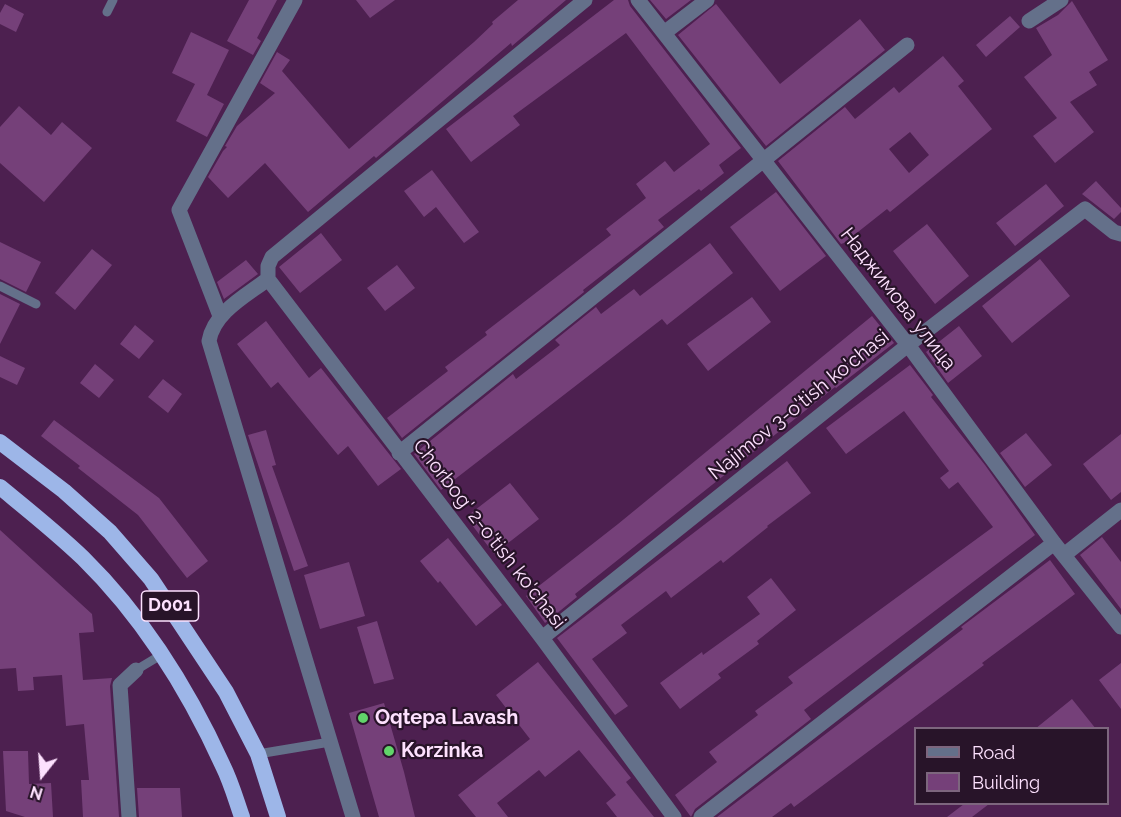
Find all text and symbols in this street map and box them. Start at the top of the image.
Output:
street label: Наджимова улица [835,223,961,375]
street label: Najimov 3-o'tish ko'chasi [704,325,894,485]
street label: Chorbog' 2-o'tish ko'chasi [407,434,571,634]
road number: D001 [142,591,198,621]
place label: Oqtepa Lavash [375,706,518,730]
marker: Oqtepa Lavash [356,711,370,725]
legend [914,727,1109,805]
place label: Korzinka [401,739,483,763]
text: Road [972,742,1015,763]
marker: Korzinka [382,744,396,758]
north arrow [12,745,72,805]
text: Building [972,772,1040,793]
text: N [28,782,45,804]

